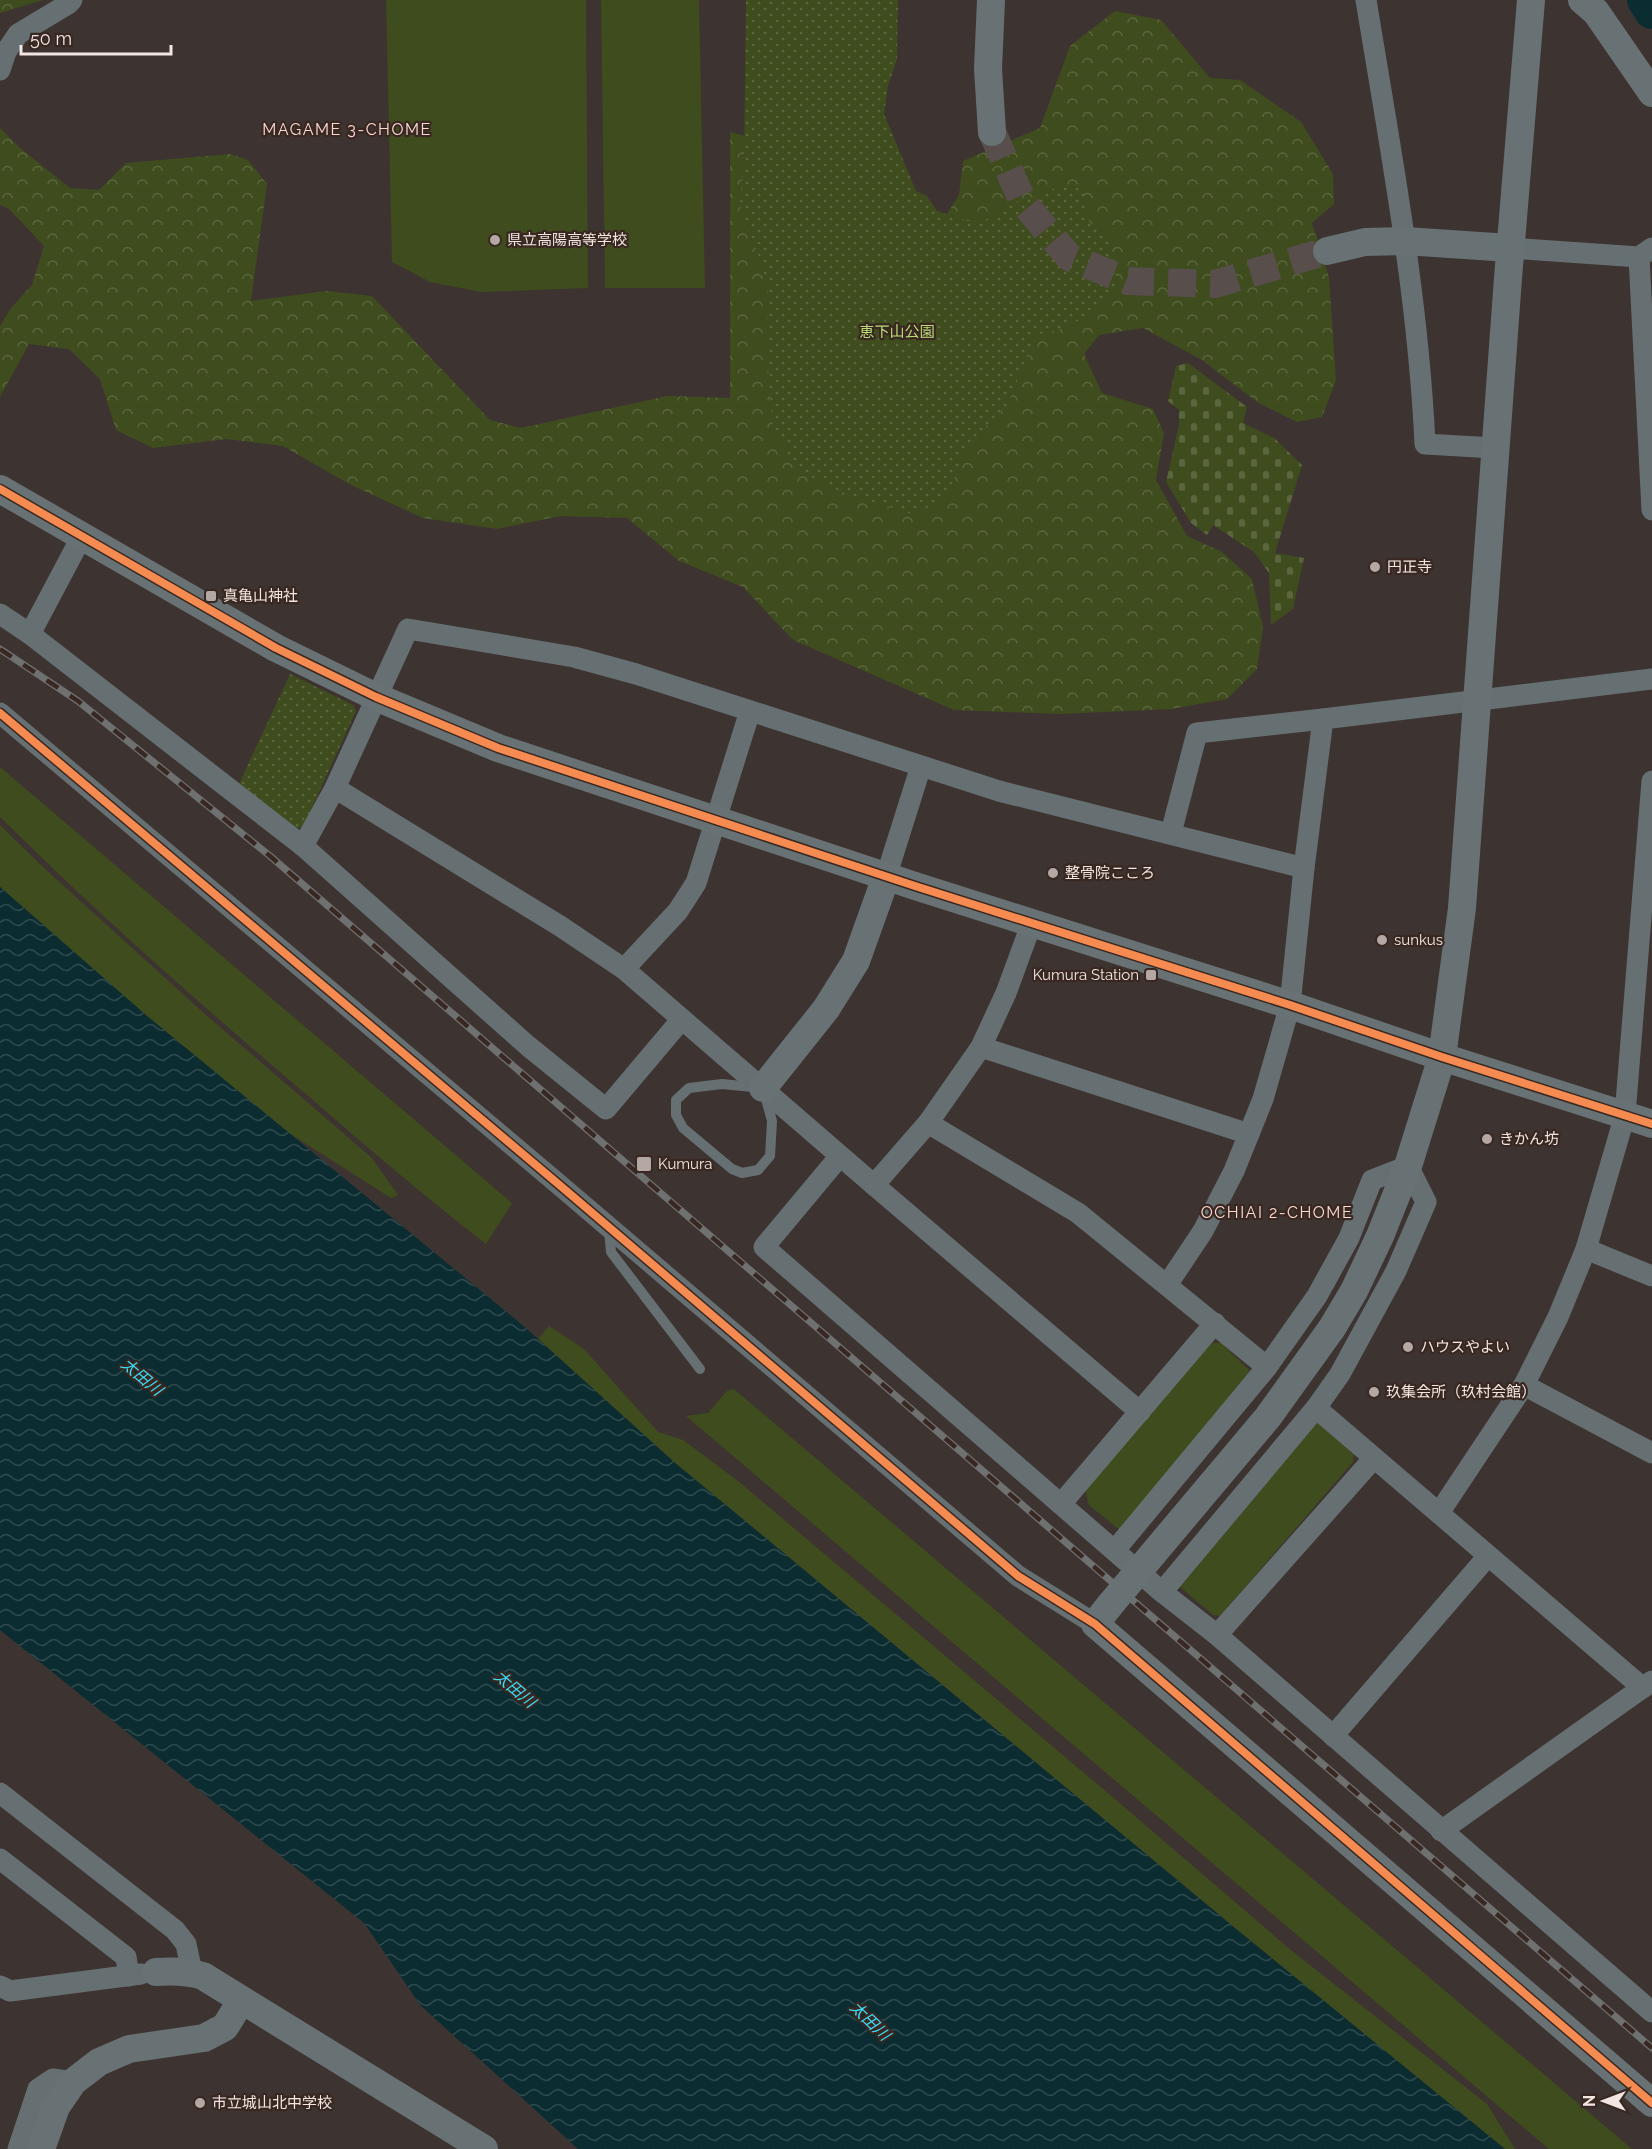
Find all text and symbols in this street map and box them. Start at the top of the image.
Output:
scale bar [21,18,171,56]
text: 50 m [30,28,72,49]
district label: MAGAME 3-CHOME [262,120,432,139]
place label: 県立高陽高等学校 [507,231,627,249]
marker: 県立高陽高等学校 [488,233,502,247]
park label: 恵下山公園 [859,323,935,341]
place label: 円正寺 [1387,558,1432,576]
marker: 円正寺 [1368,560,1382,574]
place label: 真亀山神社 [223,587,298,605]
marker: 真亀山神社 [204,589,218,603]
place label: 整骨院こころ [1065,864,1155,882]
marker: 整骨院こころ [1046,866,1060,880]
place label: sunkus [1394,931,1443,949]
marker: sunkus [1375,933,1389,947]
place label: Kumura Station [1033,966,1139,984]
marker: Kumura Station [1144,968,1158,982]
place label: きかん坊 [1499,1130,1559,1148]
marker: きかん坊 [1480,1132,1494,1146]
marker: Kumura [635,1155,653,1173]
place label: Kumura [658,1155,712,1173]
district label: OCHIAI 2-CHOME [1201,1203,1353,1222]
place label: ハウスやよい [1420,1338,1510,1356]
marker: ハウスやよい [1401,1340,1415,1354]
water label: 太田川 [118,1354,168,1401]
place label: 玖集会所（玖村会館） [1386,1383,1536,1401]
marker: 玖集会所（玖村会館） [1367,1385,1381,1399]
water label: 太田川 [491,1666,541,1713]
water label: 太田川 [846,1997,895,2046]
north arrow [1574,2071,1634,2131]
place label: 市立城山北中学校 [212,2094,332,2112]
text: N [1580,2095,1599,2107]
marker: 市立城山北中学校 [193,2096,207,2110]

